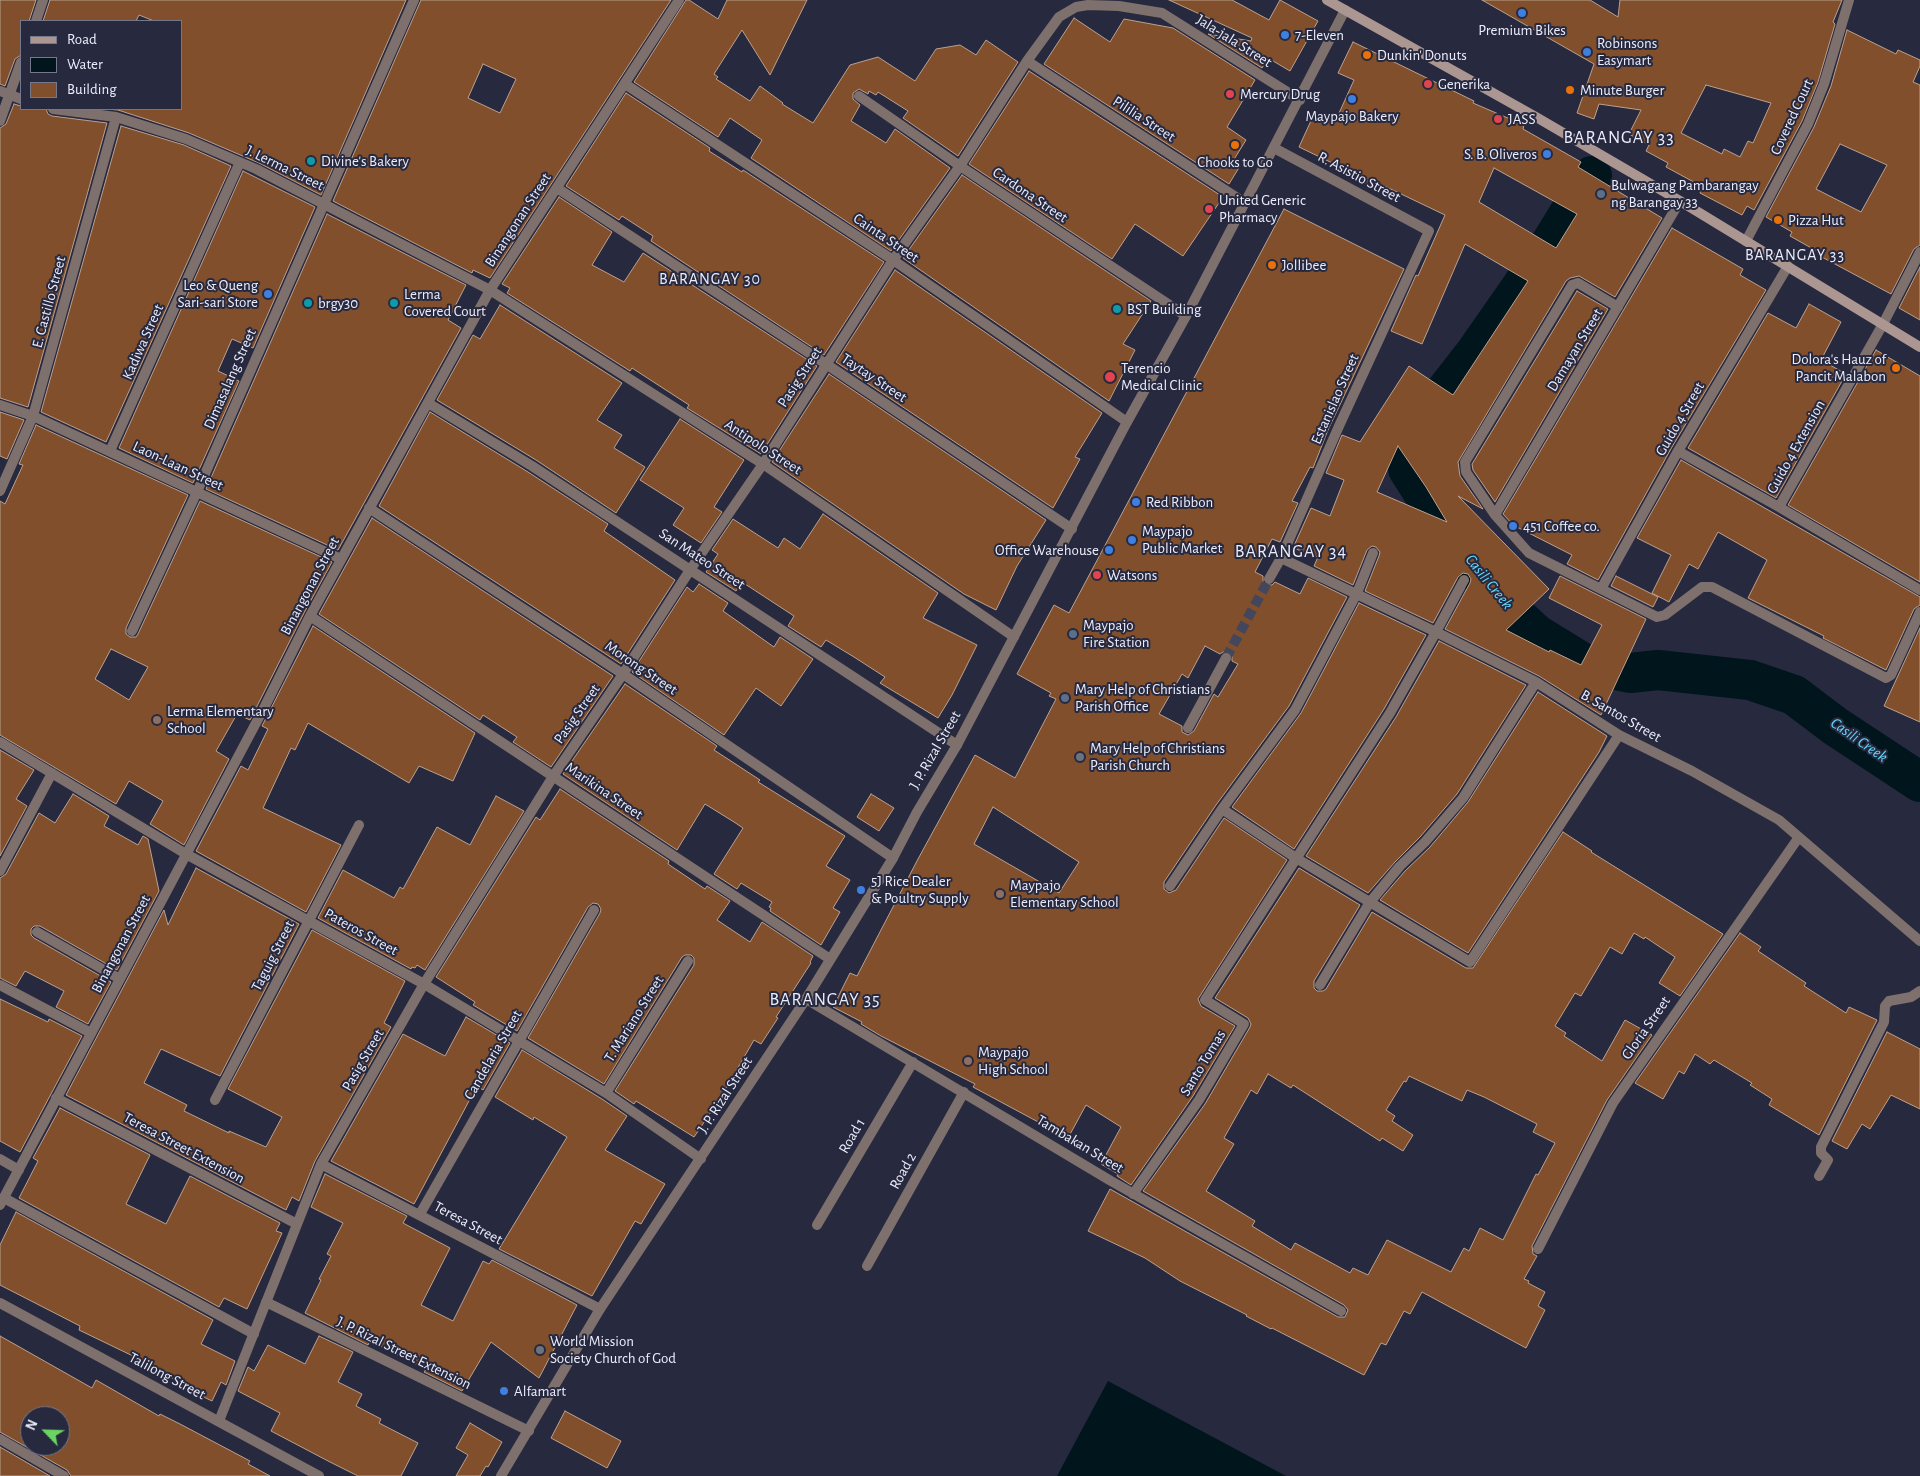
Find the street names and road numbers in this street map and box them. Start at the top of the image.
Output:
street label: Jala-jala Street [1193,11,1275,71]
street label: Covered Court [1767,76,1817,158]
street label: Pililia Street [1109,92,1179,146]
street label: J. Lerma Street [243,141,327,195]
street label: R. Asistio Street [1315,148,1403,206]
street label: Cardona Street [989,163,1071,227]
street label: Binangonan Street [481,170,555,270]
street label: Cainta Street [850,209,922,267]
street label: E. Castillo Street [28,254,70,350]
street label: Kadiwa Street [118,301,168,383]
street label: Damayan Street [1543,305,1607,395]
street label: Dimasalang Street [200,326,260,432]
street label: Pasig Street [774,343,826,411]
street label: Taytay Street [838,350,910,406]
street label: Estanislao Street [1307,351,1363,447]
street label: Guido 4 Street [1652,379,1708,459]
street label: Guido 4 Extension [1763,397,1829,497]
street label: Antipolo Street [721,415,805,479]
street label: Laon-Laan Street [130,437,226,495]
street label: San Mateo Street [656,524,748,594]
street label: Binangonan Street [277,534,343,638]
street label: Morong Street [601,637,681,699]
street label: Pasig Street [550,681,604,747]
street label: B. Santos Street [1578,686,1664,746]
street label: J. P. Rizal Street [905,708,965,792]
street label: Marikina Street [562,758,646,824]
street label: Binangonan Street [88,892,154,996]
street label: Pateros Street [321,904,401,960]
street label: Taguig Street [248,918,298,994]
street label: T. Mariano Street [600,972,668,1066]
street label: Gloria Street [1618,993,1674,1063]
street label: Candelaria Street [460,1007,526,1103]
street label: Pasig Street [338,1026,388,1094]
street label: Santo Tomas [1176,1027,1230,1099]
street label: J. P. Rizal Street [694,1053,756,1137]
street label: Teresa Street Extension [120,1108,248,1188]
street label: Tambakan Street [1033,1111,1127,1177]
street label: Road 1 [835,1115,869,1157]
street label: Road 2 [886,1150,920,1192]
street label: Teresa Street [431,1197,505,1249]
street label: J. P. Rizal Street Extension [334,1313,474,1393]
street label: Talilong Street [126,1348,208,1404]

